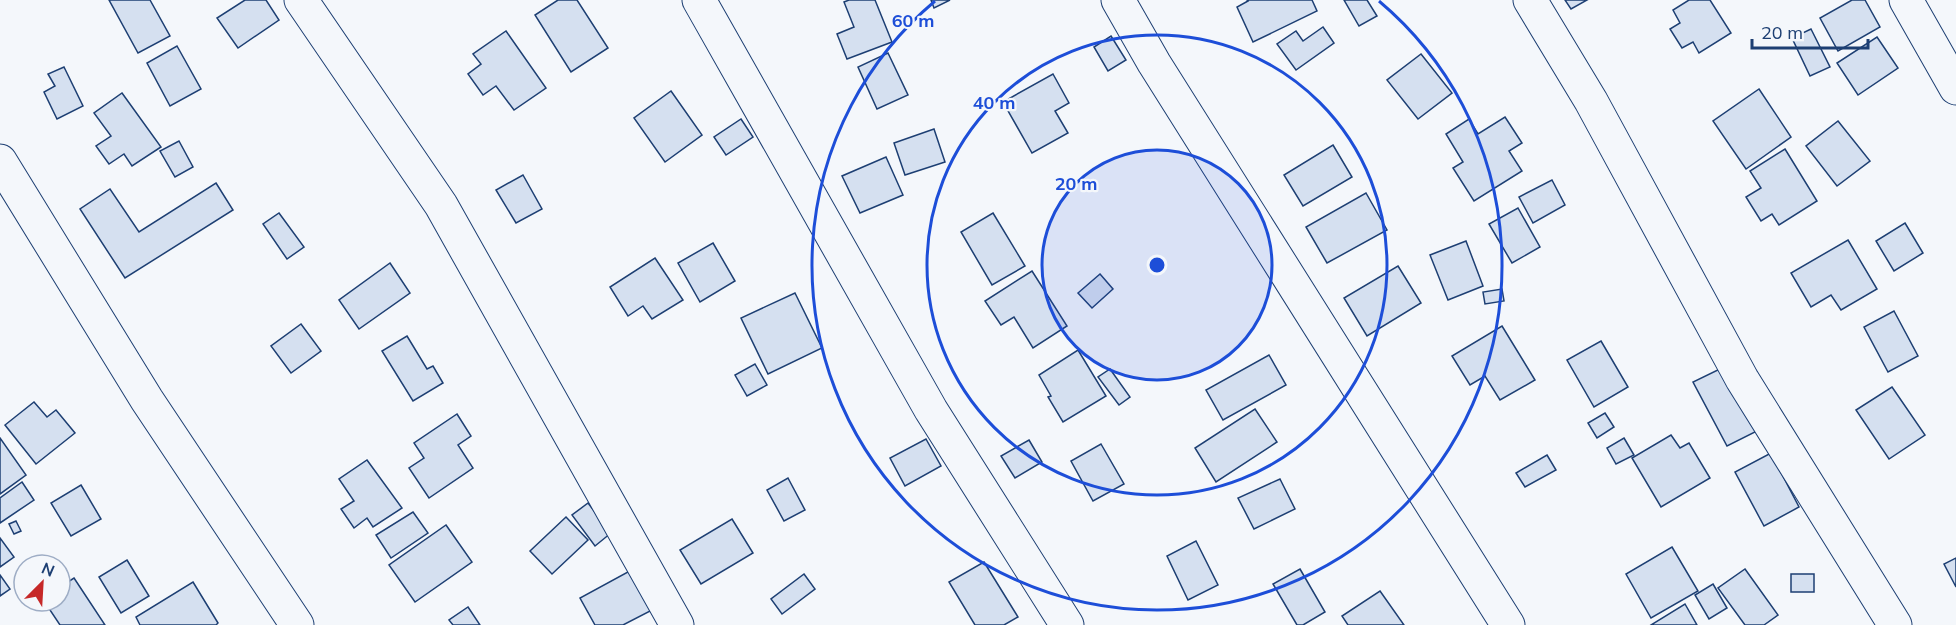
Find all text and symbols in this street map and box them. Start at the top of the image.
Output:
text: 60 m [892,9,934,32]
scale bar [1752,12,1868,50]
text: 20 m [1761,21,1803,44]
text: 40 m [973,91,1015,114]
text: 20 m [1055,172,1097,195]
centre of rings [1147,255,1167,275]
north arrow [12,553,72,613]
text: N [39,558,58,581]

